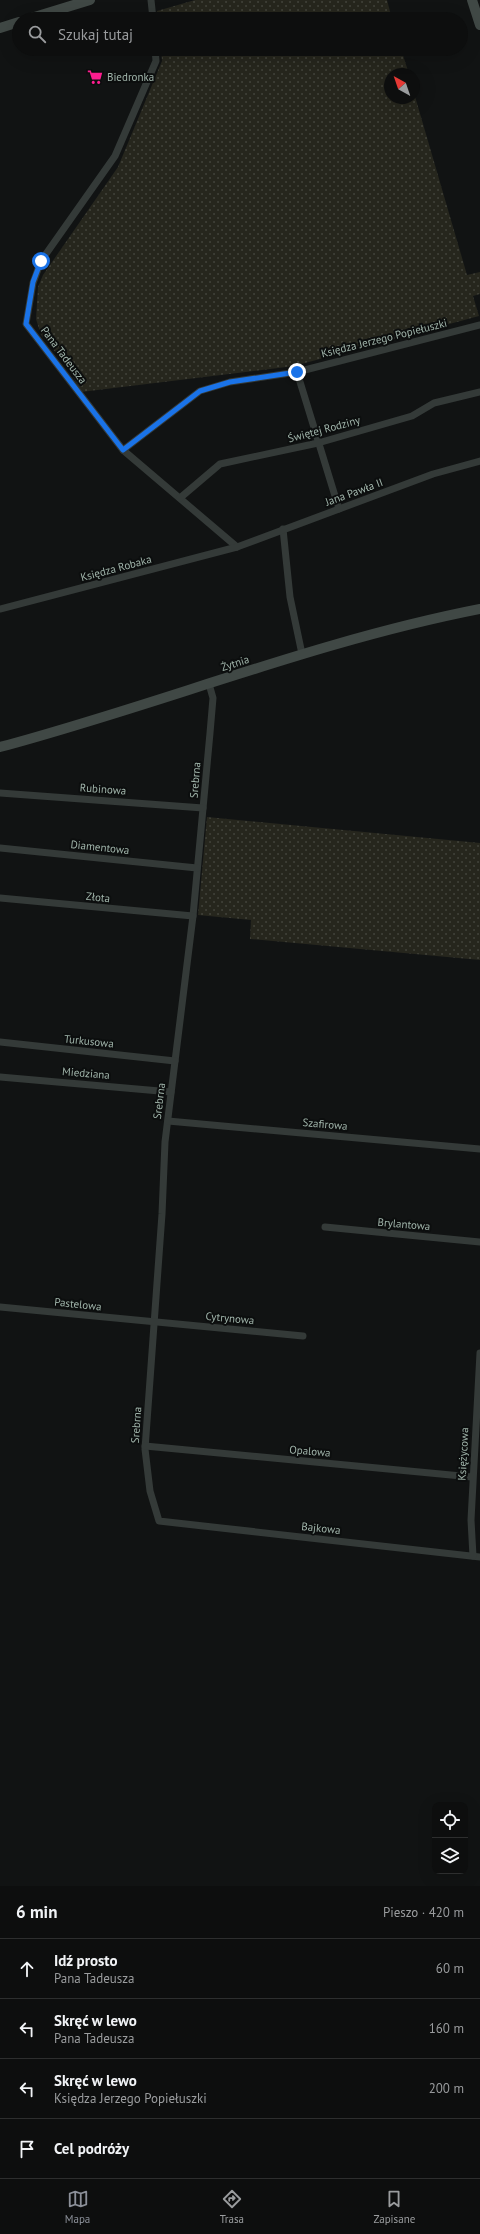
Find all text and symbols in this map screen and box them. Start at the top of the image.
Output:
search box [12,12,468,56]
icon: search [26,23,48,45]
text: Szukaj tutaj [58,25,133,44]
supermarket icon: Biedronka [86,68,104,86]
north arrow [384,68,420,104]
place label: Biedronka [107,70,154,84]
route start [32,252,50,270]
street label: Księdza Jerzego Popiełuszki [320,316,448,360]
street label: Pana Tadeusza [38,324,90,386]
route end [288,363,306,381]
street label: Świętej Rodziny [286,412,363,445]
street label: Jana Pawła II [322,475,385,509]
street label: Księdza Robaka [79,552,153,584]
street label: Żytnia [219,652,251,674]
street label: Srebrna [186,761,204,799]
street label: Rubinowa [79,780,127,798]
street label: Diamentowa [70,837,130,857]
street label: Złota [85,889,111,905]
street label: Turkusowa [64,1031,114,1051]
street label: Miedziana [62,1064,110,1082]
street label: Srebrna [150,1082,168,1120]
street label: Szafirowa [302,1115,348,1133]
street label: Brylantowa [377,1215,431,1233]
street label: Pastelowa [54,1295,102,1313]
street label: Cytrynowa [205,1309,255,1327]
street label: Srebrna [128,1406,144,1444]
street label: Księżycowa [455,1427,471,1481]
street label: Opalowa [289,1442,331,1460]
street label: Bajkowa [301,1519,341,1537]
map controls [432,1802,468,1874]
button: locate [432,1802,468,1838]
button: layers [432,1838,468,1874]
text: 6 min [16,1901,57,1923]
text: Pieszo · 420 m [383,1904,464,1921]
text: Idź prosto [54,1951,118,1970]
icon: ahead [16,1958,38,1980]
text: 60 m [436,1960,464,1977]
text: Pana Tadeusza [54,1970,135,1987]
text: Skręć w lewo [54,2011,137,2030]
icon: left [16,2018,38,2040]
text: 160 m [429,2020,464,2037]
text: Pana Tadeusza [54,2030,135,2047]
text: Skręć w lewo [54,2071,137,2090]
icon: left [16,2078,38,2100]
text: 200 m [429,2080,464,2097]
text: Księdza Jerzego Popiełuszki [54,2090,207,2107]
icon: arrive [16,2138,38,2160]
text: Cel podróży [54,2139,129,2158]
tab: Mapa [65,2188,90,2226]
tab: Trasa [220,2188,244,2226]
tab: Zapisane [373,2188,415,2226]

